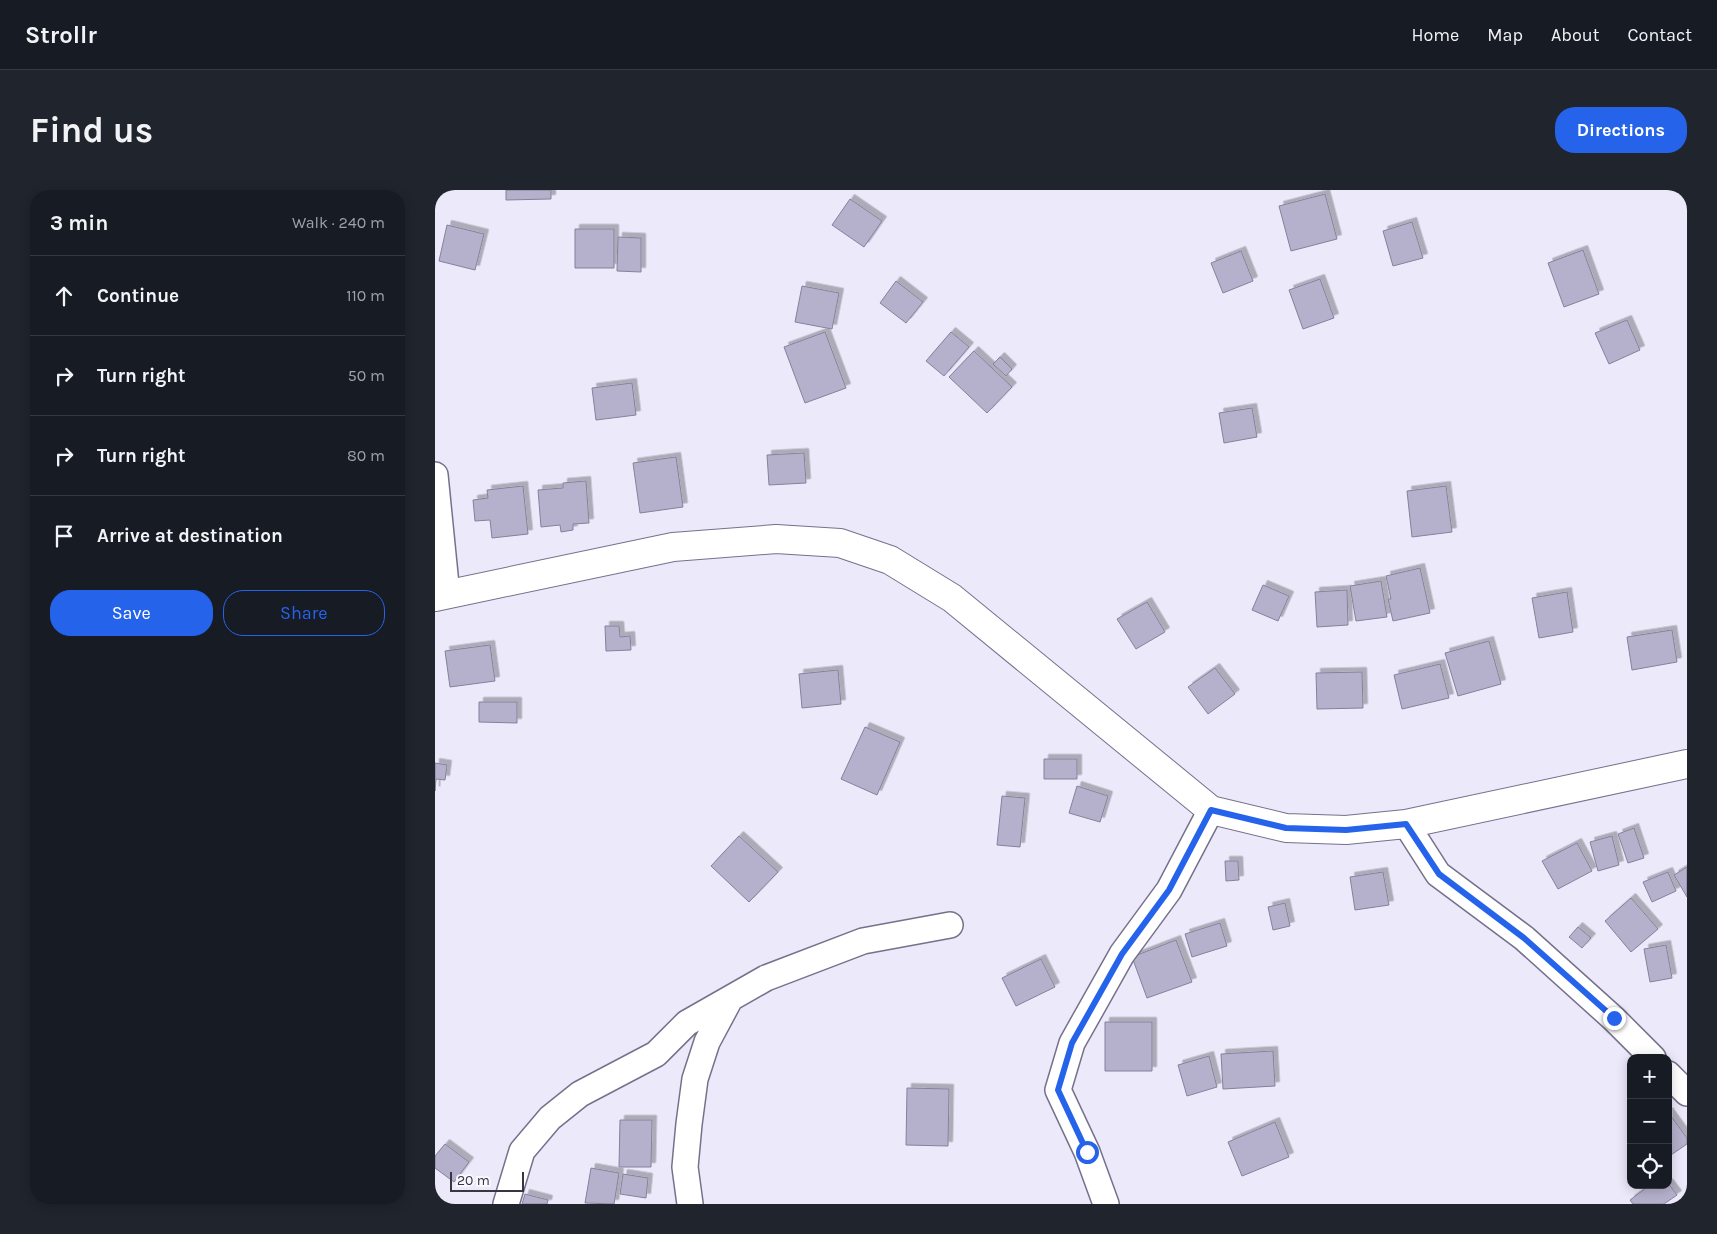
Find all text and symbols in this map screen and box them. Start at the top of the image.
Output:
text: Strollr [25,21,97,49]
text: Home [1411,24,1459,46]
text: Map [1487,24,1523,46]
text: About [1551,24,1600,46]
text: Contact [1628,24,1692,46]
button: Directions [1555,107,1687,153]
text: Find us [30,110,153,151]
text: 3 min [50,211,108,235]
text: Walk · 240 m [292,213,385,232]
icon: ahead [50,282,78,310]
text: Continue [97,285,179,307]
text: 110 m [346,286,385,305]
icon: right [50,362,78,390]
text: Turn right [97,365,186,387]
text: 50 m [348,366,385,385]
icon: right [50,442,78,470]
text: Turn right [97,445,186,467]
text: 80 m [347,446,385,465]
icon: arrive [50,522,78,550]
text: Arrive at destination [97,525,283,547]
button: Save [50,590,213,636]
button: Share [223,590,385,636]
route end [1603,1007,1626,1030]
map controls [1627,1054,1672,1189]
button: + [1627,1054,1672,1099]
button: − [1627,1099,1672,1144]
route start [1076,1141,1099,1164]
button: locate [1627,1144,1672,1189]
scale bar [450,1169,524,1192]
text: 20 m [457,1172,490,1189]

